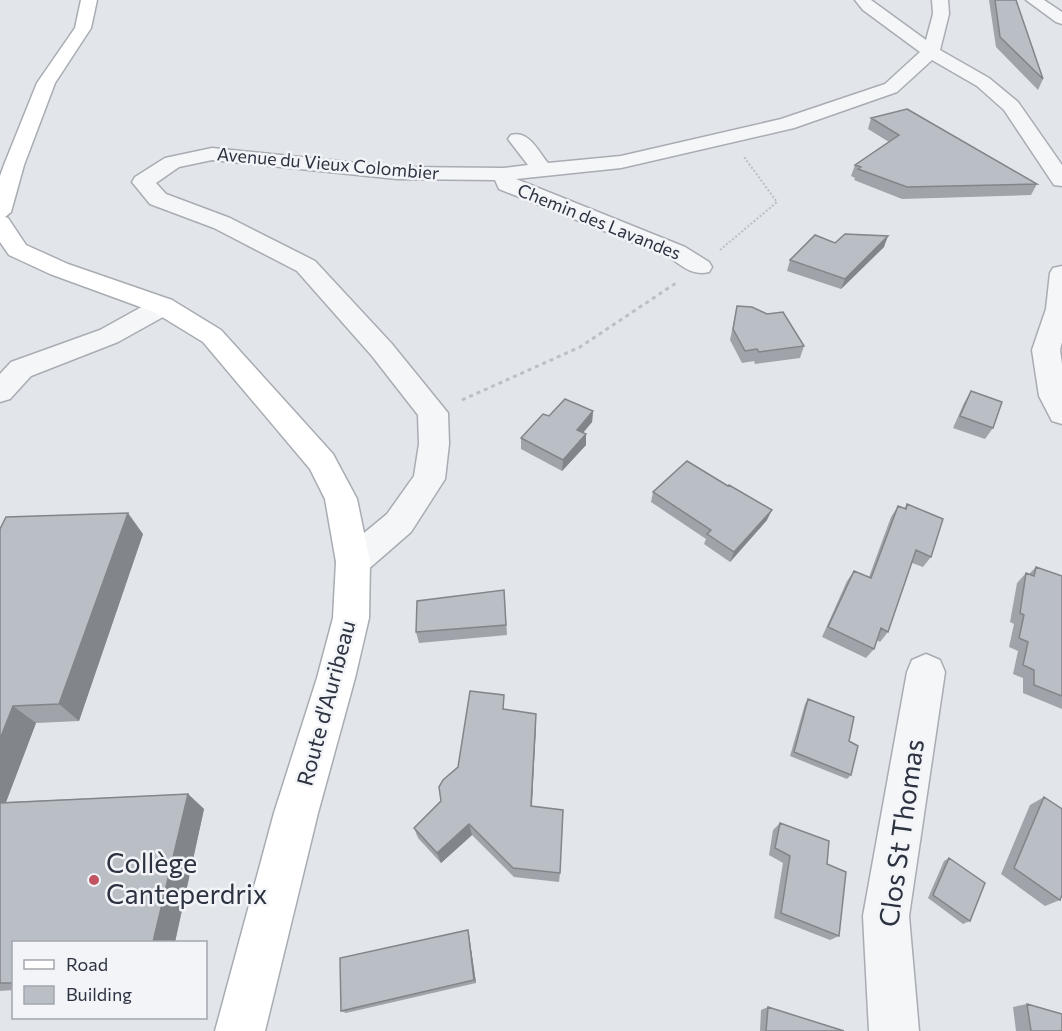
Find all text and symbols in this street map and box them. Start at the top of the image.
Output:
street label: Avenue du Vieux Colombier [216,142,440,184]
street label: Chemin des Lavandes [515,178,684,264]
street label: Route d'Auribeau [290,617,361,789]
street label: Clos St Thomas [871,737,930,929]
place label: Collège Canteperdrix [106,846,267,910]
marker: Collège Canteperdrix [87,873,101,887]
legend [12,941,207,1019]
text: Road [66,953,108,975]
text: Building [66,983,132,1005]

